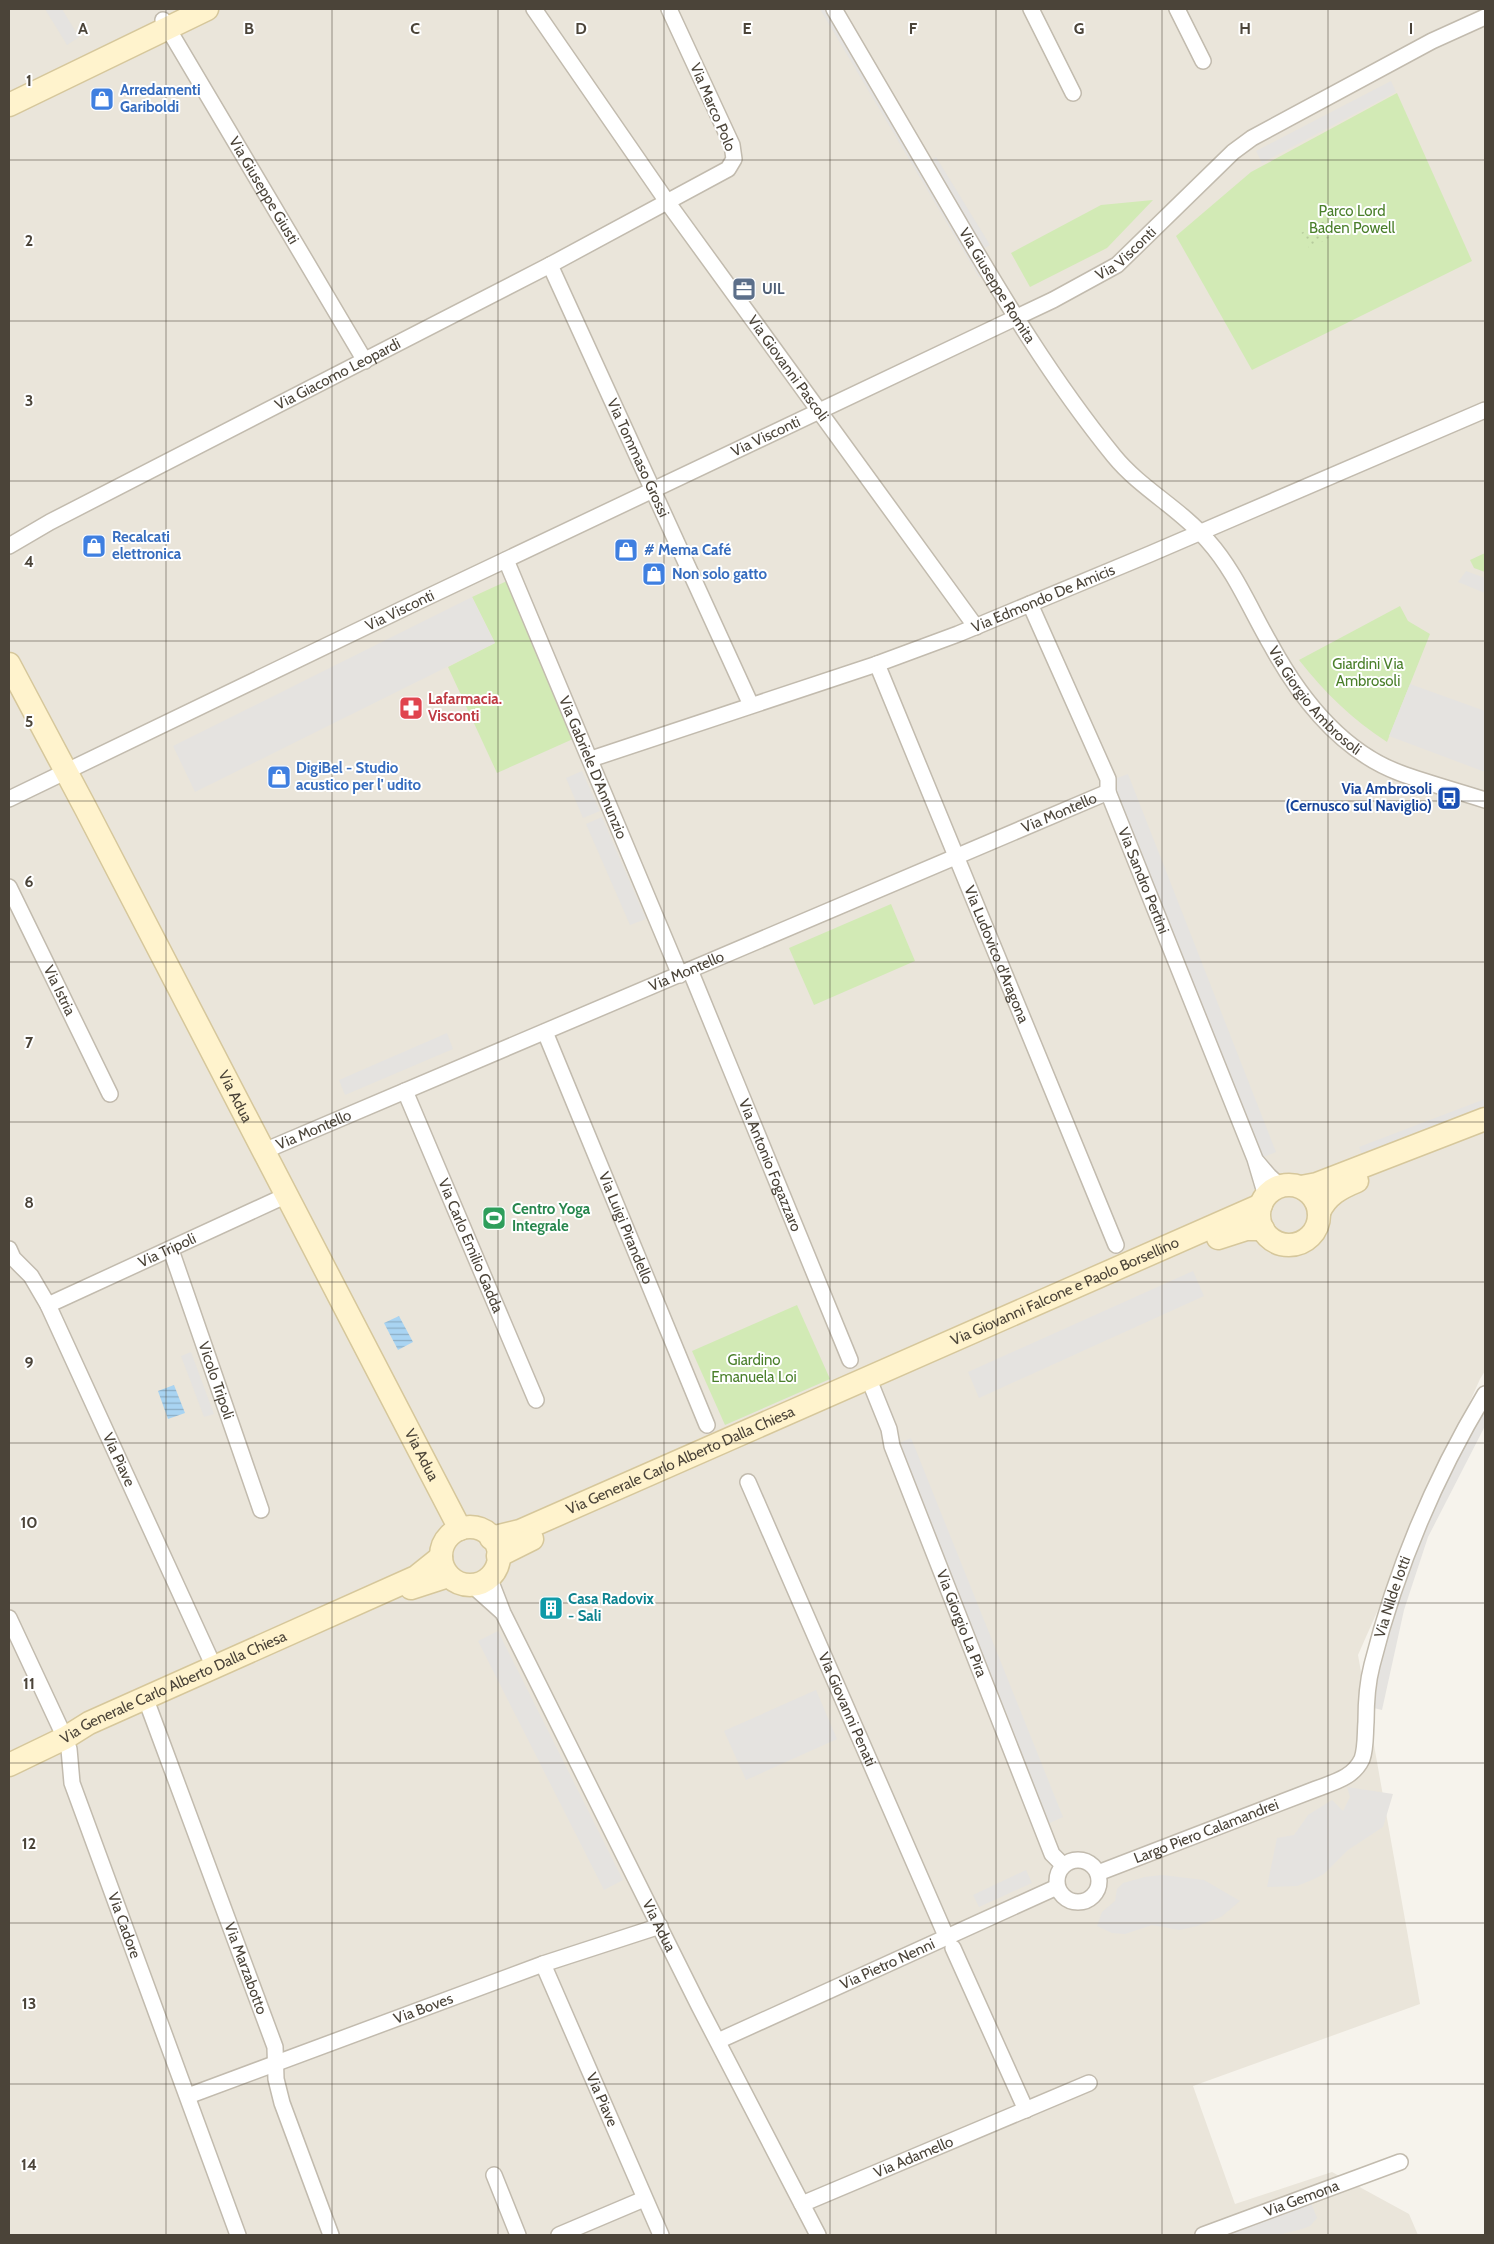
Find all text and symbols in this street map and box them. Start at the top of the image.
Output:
text: A [78,19,88,38]
text: B [244,19,254,38]
text: C [410,19,420,38]
text: D [575,19,587,38]
text: E [742,19,752,38]
text: F [909,19,918,38]
text: G [1074,19,1084,38]
text: H [1239,19,1251,38]
text: I [1409,19,1413,38]
street label: Via Marco Polo [686,60,740,154]
text: 1 [26,71,32,90]
place label: Arredamenti Gariboldi [120,81,201,116]
shop icon: Arredamenti Gariboldi [89,86,115,112]
street label: Via Giuseppe Giusti [225,133,303,247]
park label: Parco Lord Baden Powell [1309,202,1395,237]
street label: Via Visconti [1092,223,1160,284]
street label: Via Giuseppe Romita [955,225,1040,347]
text: 2 [25,231,33,250]
office icon: UIL [731,276,757,302]
place label: UIL [762,280,785,298]
street label: Via Giovanni Pascoli [744,312,832,425]
street label: Via Giacomo Leopardi [272,334,403,414]
text: 3 [25,391,33,410]
street label: Via Tommaso Grossi [603,396,673,520]
street label: Via Visconti [728,412,803,461]
place label: Recalcati elettronica [112,528,182,563]
shop icon: Recalcati elettronica [81,533,107,559]
shop icon: # Mema Café [613,537,639,563]
place label: # Mema Café [644,541,731,559]
text: 4 [24,552,34,571]
shop icon: Non solo gatto [641,561,667,587]
street label: Via Edmondo De Amicis [969,561,1117,636]
place label: Non solo gatto [672,565,767,583]
street label: Via Visconti [362,586,437,635]
street label: Via Giorgio Ambrosoli [1264,643,1365,759]
park label: Giardini Via Ambrosoli [1332,655,1405,690]
place label: Lafarmacia. Visconti [428,690,502,725]
street label: Via Gabriele D'Annunzio [555,693,631,842]
pharmacy icon: Lafarmacia. Visconti [398,695,424,721]
text: 5 [25,712,33,731]
place label: DigiBel - Studio acustico per l' udito [296,759,422,794]
shop icon: DigiBel - Studio acustico per l' udito [266,764,292,790]
place label: Via Ambrosoli (Cernusco sul Naviglio) [1286,780,1432,815]
bus stop icon: Via Ambrosoli (Cernusco sul Naviglio) [1436,785,1462,811]
street label: Via Montello [1019,789,1099,837]
street label: Via Sandro Pertini [1114,825,1173,936]
text: 6 [25,872,34,891]
street label: Via Ludovico d'Aragona [960,883,1033,1026]
street label: Via Montello [646,947,727,995]
street label: Via Istria [40,962,80,1019]
text: 7 [25,1033,34,1052]
street label: Via Adua [214,1067,257,1126]
street label: Via Antonio Fogazzaro [735,1096,805,1234]
street label: Via Montello [273,1106,354,1154]
street label: Via Luigi Pirandello [595,1169,657,1287]
street label: Via Carlo Emilio Gadda [434,1176,507,1316]
text: 8 [24,1193,34,1212]
place label: Centro Yoga Integrale [512,1200,591,1235]
sports icon: Centro Yoga Integrale [481,1205,507,1231]
street label: Via Tripoli [135,1229,199,1271]
street label: Via Giovanni Falcone e Paolo Borsellino [948,1233,1182,1349]
street label: Vicolo Tripoli [194,1339,238,1422]
park label: Giardino Emanuela Loi [711,1351,797,1386]
text: 9 [25,1353,34,1372]
street label: Via Generale Carlo Alberto Dalla Chiesa [563,1402,798,1519]
street label: Via Adua [401,1426,443,1485]
street label: Via Piave [99,1430,139,1490]
text: 10 [20,1513,38,1532]
street label: Via Nilde Iotti [1371,1553,1414,1640]
street label: Via Giorgio La Pira [932,1567,991,1681]
place label: Casa Radovix - Sali [568,1590,655,1625]
building icon: Casa Radovix - Sali [538,1595,564,1621]
street label: Via Generale Carlo Alberto Dalla Chiesa [57,1627,290,1748]
street label: Via Giovanni Penati [814,1650,880,1769]
text: 11 [23,1674,35,1693]
street label: Largo Piero Calamandrei [1131,1795,1281,1867]
text: 12 [22,1834,36,1853]
street label: Via Cadore [104,1890,145,1961]
street label: Via Adua [638,1897,680,1955]
street label: Via Marzabotto [221,1920,271,2017]
street label: Via Pietro Nenni [837,1935,938,1993]
street label: Via Boves [391,1989,455,2028]
text: 13 [22,1994,36,2013]
street label: Via Piave [582,2070,622,2130]
street label: Via Adamello [871,2132,956,2182]
text: 14 [21,2155,37,2174]
street label: Via Gemona [1262,2176,1342,2221]

